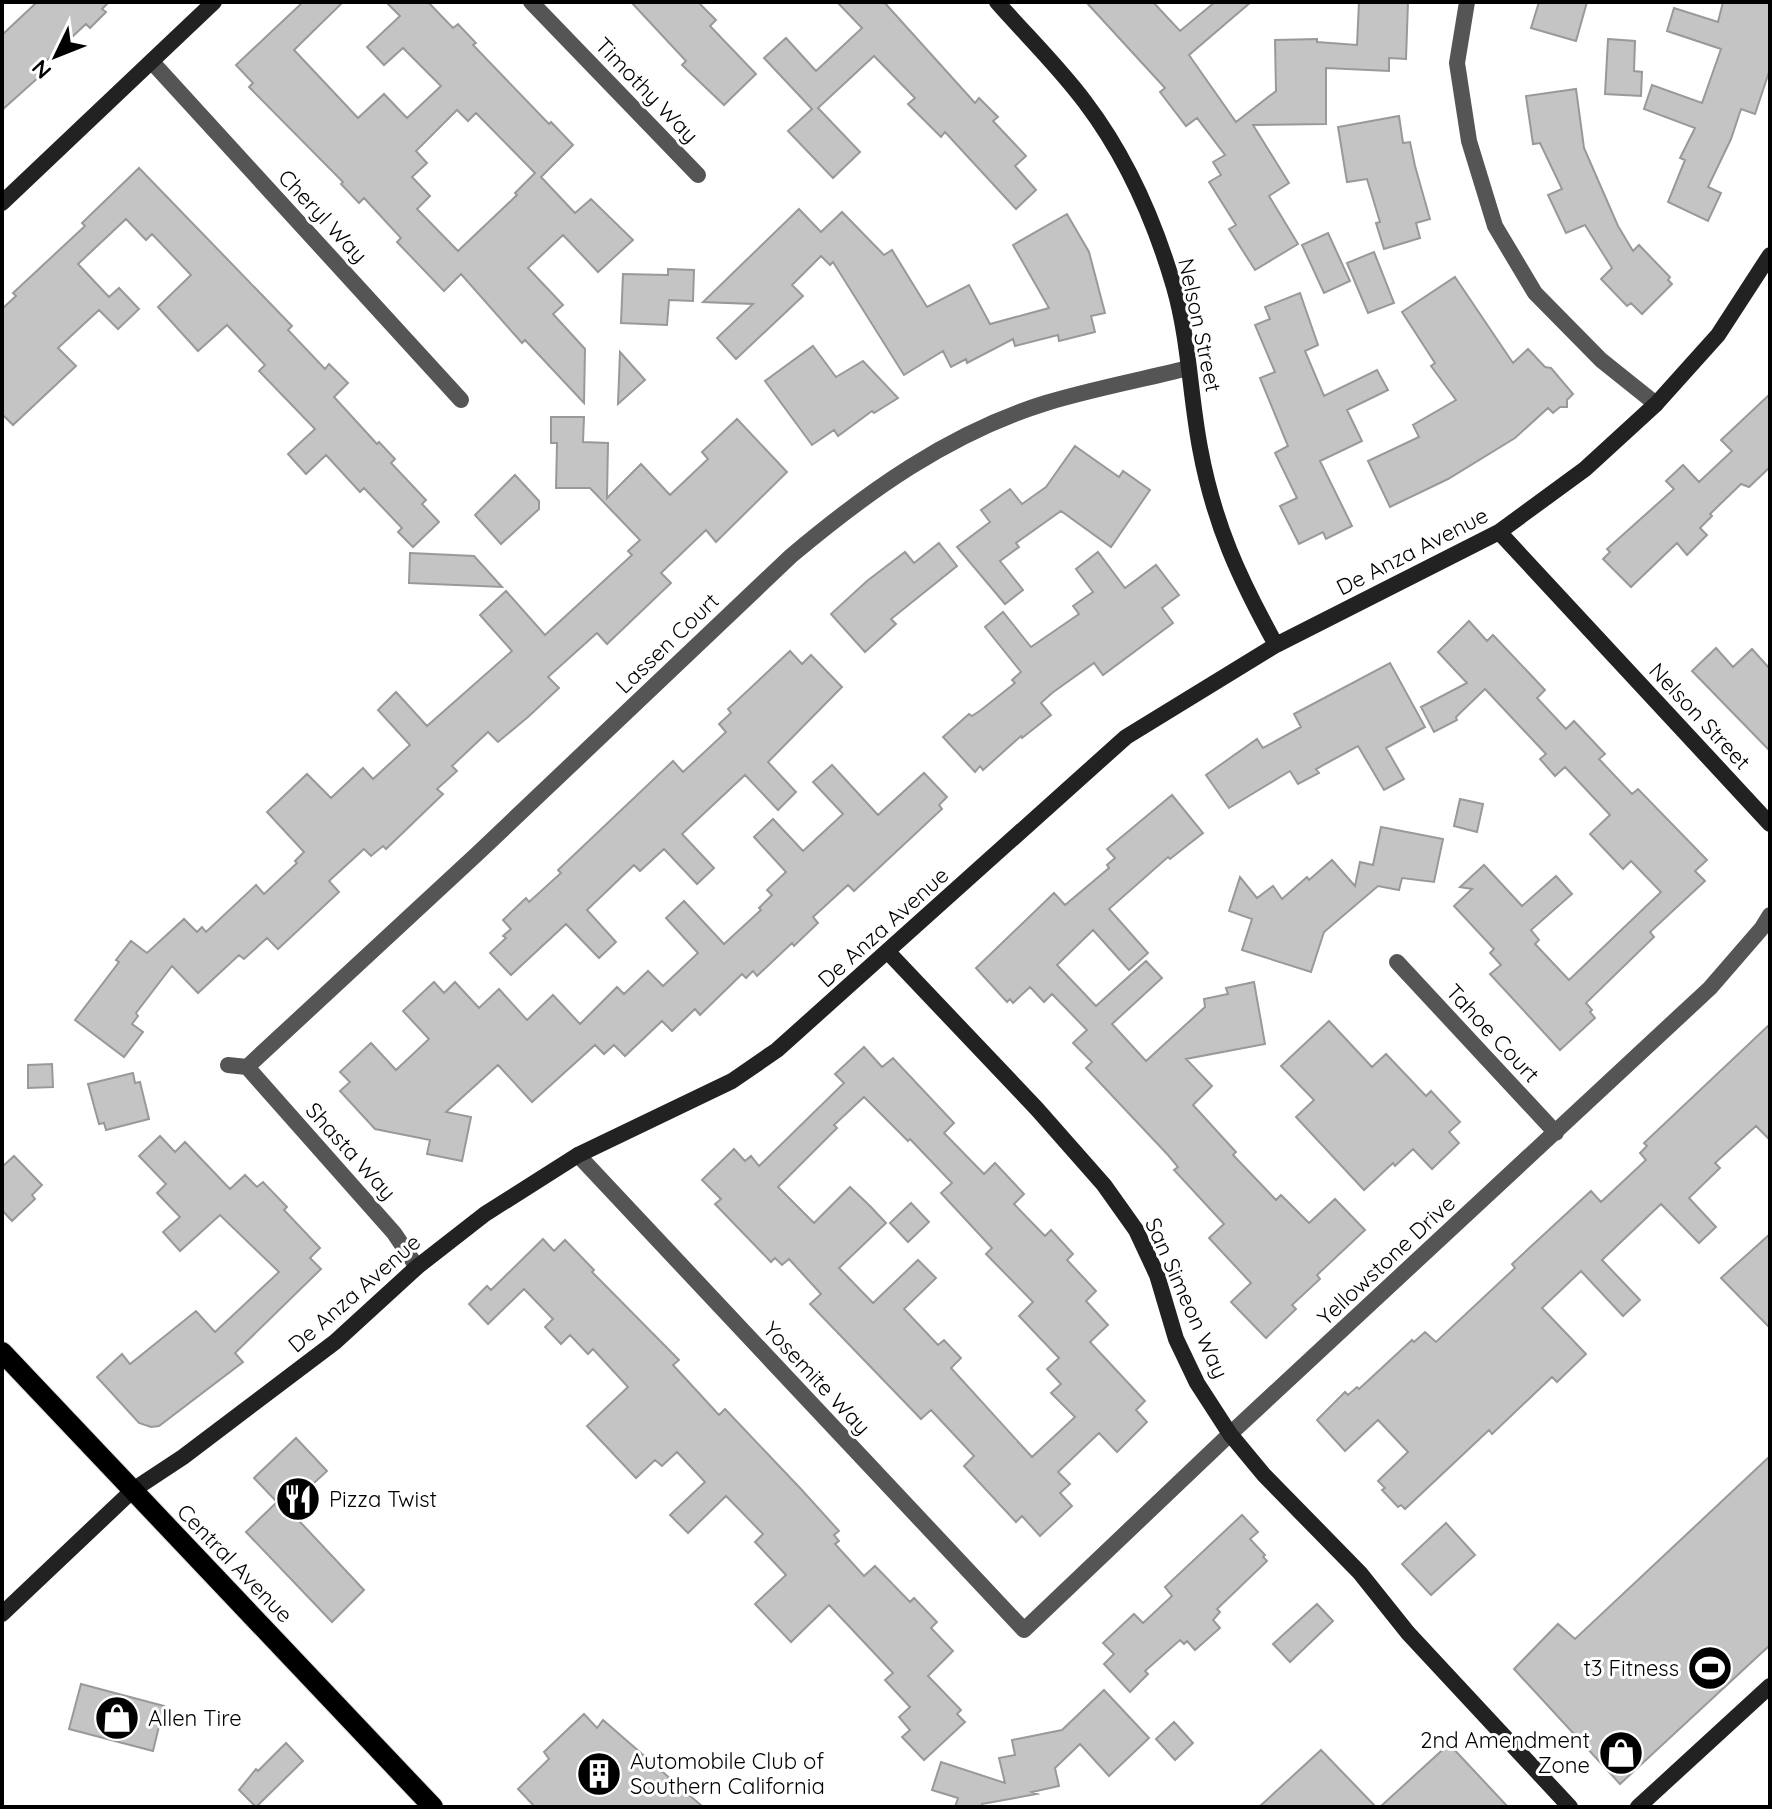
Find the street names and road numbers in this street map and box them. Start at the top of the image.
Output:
street label: Timothy Way [589,31,705,149]
street label: Cheryl Way [272,163,374,269]
street label: Nelson Street [1172,256,1228,394]
street label: De Anza Avenue [1331,501,1493,601]
street label: Lassen Court [609,587,725,699]
street label: Nelson Street [1643,657,1757,775]
street label: De Anza Avenue [812,861,954,993]
street label: Tahoe Court [1440,978,1546,1088]
street label: Shasta Way [300,1096,402,1206]
street label: Yellowstone Drive [1311,1189,1461,1331]
street label: San Simeon Way [1139,1213,1235,1383]
street label: De Anza Avenue [282,1228,426,1358]
street label: Yosemite Way [757,1315,877,1441]
street label: Central Avenue [171,1498,299,1628]

